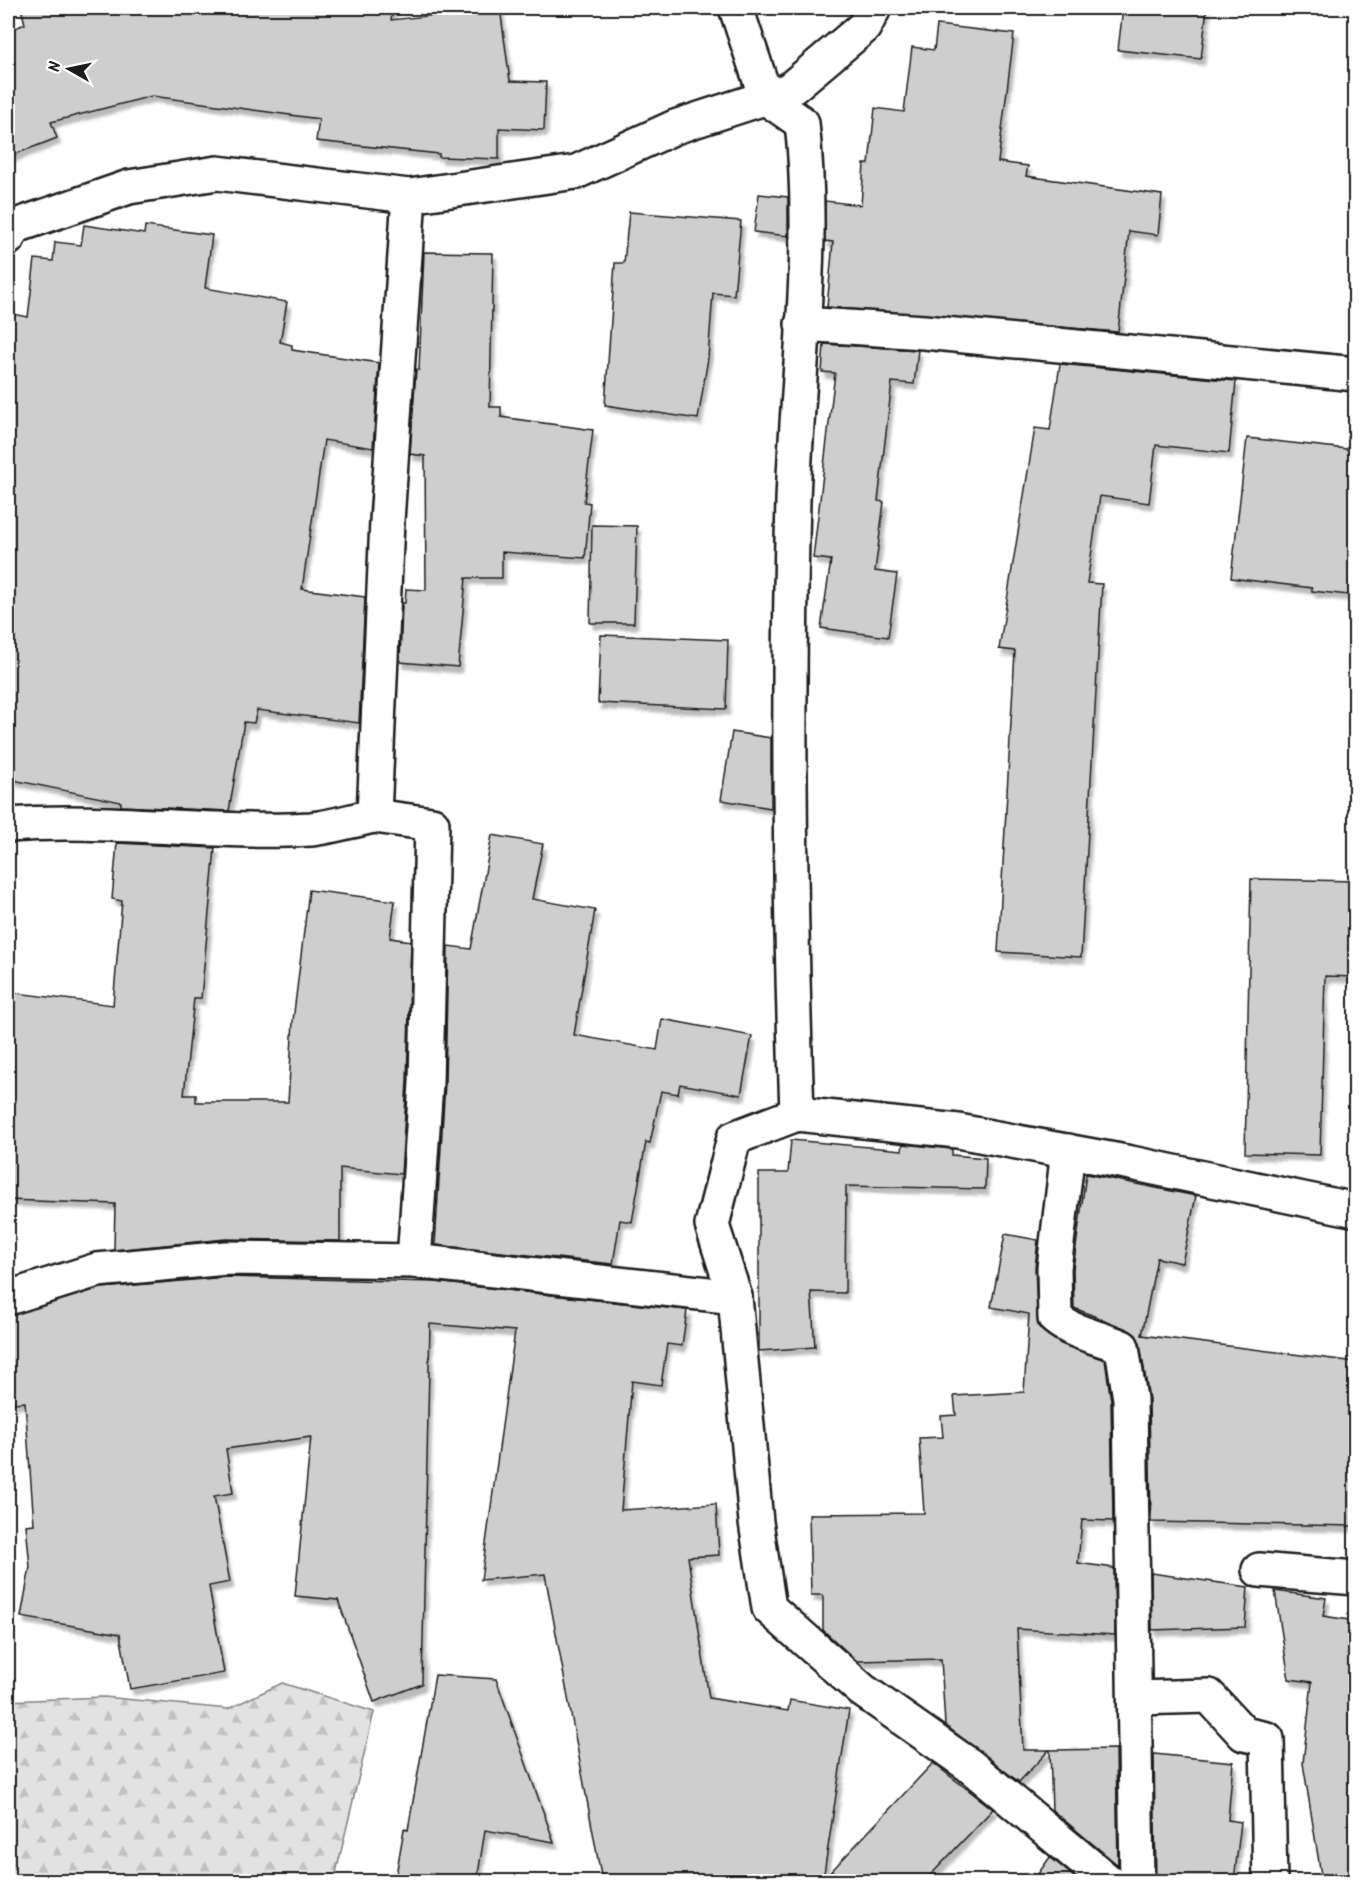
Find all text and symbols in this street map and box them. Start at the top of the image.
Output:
north arrow [39,39,99,99]
text: N [43,60,69,74]

